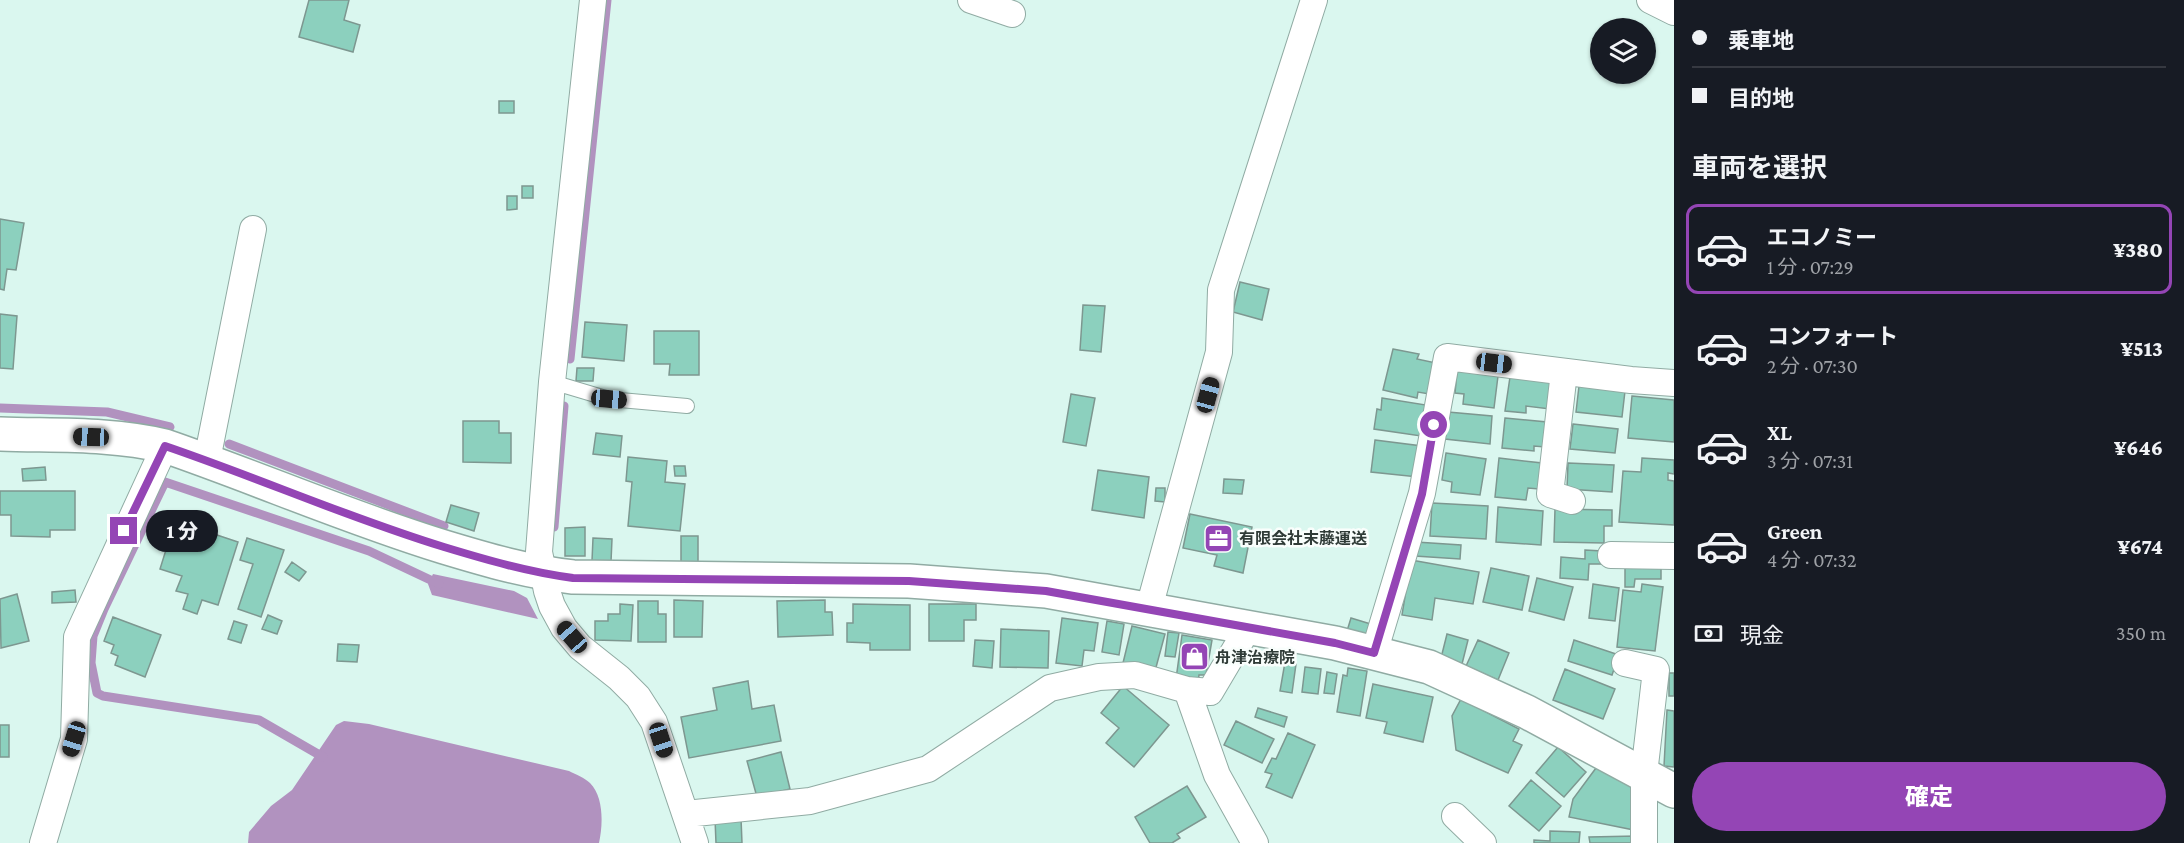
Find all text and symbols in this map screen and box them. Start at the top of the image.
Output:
map controls [1590,18,1656,84]
button: layers [1590,18,1656,84]
text: 乗車地 [1728,28,1794,53]
text: 目的地 [1728,86,1794,111]
text: 車両を選択 [1692,153,1827,183]
icon: car [1695,222,1749,276]
text: エコノミー [1767,225,1877,250]
text: ¥380 [2113,237,2163,262]
text: 1 分 · 07:29 [1767,256,1854,278]
icon: car [1695,321,1749,375]
text: コンフォート [1767,324,1898,349]
text: ¥513 [2120,336,2163,361]
car [1475,352,1513,374]
text: 2 分 · 07:30 [1767,355,1858,377]
car [1195,375,1221,415]
car [590,388,628,410]
route start [1420,411,1447,438]
icon: car [1695,420,1749,474]
text: XL [1767,420,1792,445]
car [73,427,109,447]
text: ¥646 [2114,435,2163,460]
text: 3 分 · 07:31 [1767,450,1853,472]
callout: 1 分 [145,510,217,552]
route end [110,517,137,544]
icon: car [1695,519,1749,573]
text: Green [1767,519,1823,544]
text: 1 分 [166,520,198,542]
office icon: 有限会社末藤運送 [1202,522,1234,554]
place label: 有限会社末藤運送 [1239,529,1367,547]
text: ¥674 [2117,534,2163,559]
text: 4 分 · 07:32 [1767,549,1857,571]
icon: cash [1692,617,1725,650]
car [553,618,591,656]
text: 350 m [2116,622,2166,644]
text: 現金 [1740,623,1784,648]
shop icon: 舟津治療院 [1178,641,1210,673]
place label: 舟津治療院 [1215,649,1295,666]
car [60,719,88,759]
car [647,720,675,760]
button: 確定 [1692,762,2166,831]

